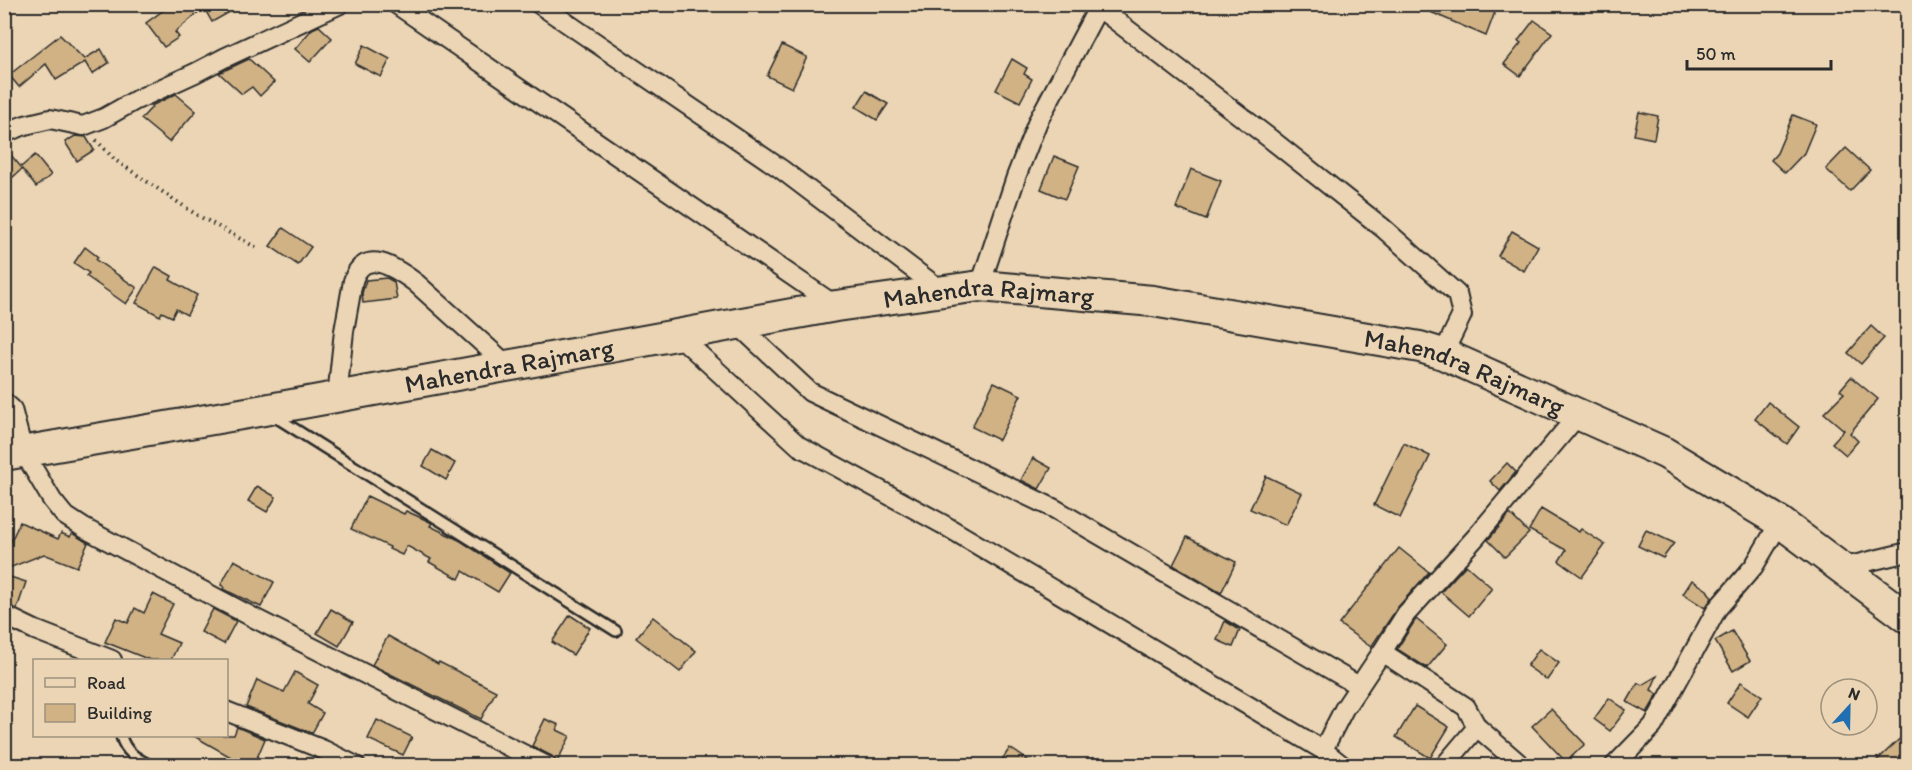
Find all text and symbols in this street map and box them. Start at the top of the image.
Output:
scale bar [1687,33,1831,71]
text: 50 m [1696,43,1736,65]
street label: Mahendra Rajmarg [881,270,1096,315]
street label: Mahendra Rajmarg [1362,322,1571,423]
street label: Mahendra Rajmarg [402,331,617,400]
legend [33,659,228,737]
text: Road [87,672,126,694]
north arrow [1819,677,1879,737]
text: N [1846,683,1863,704]
text: Building [87,702,153,724]

